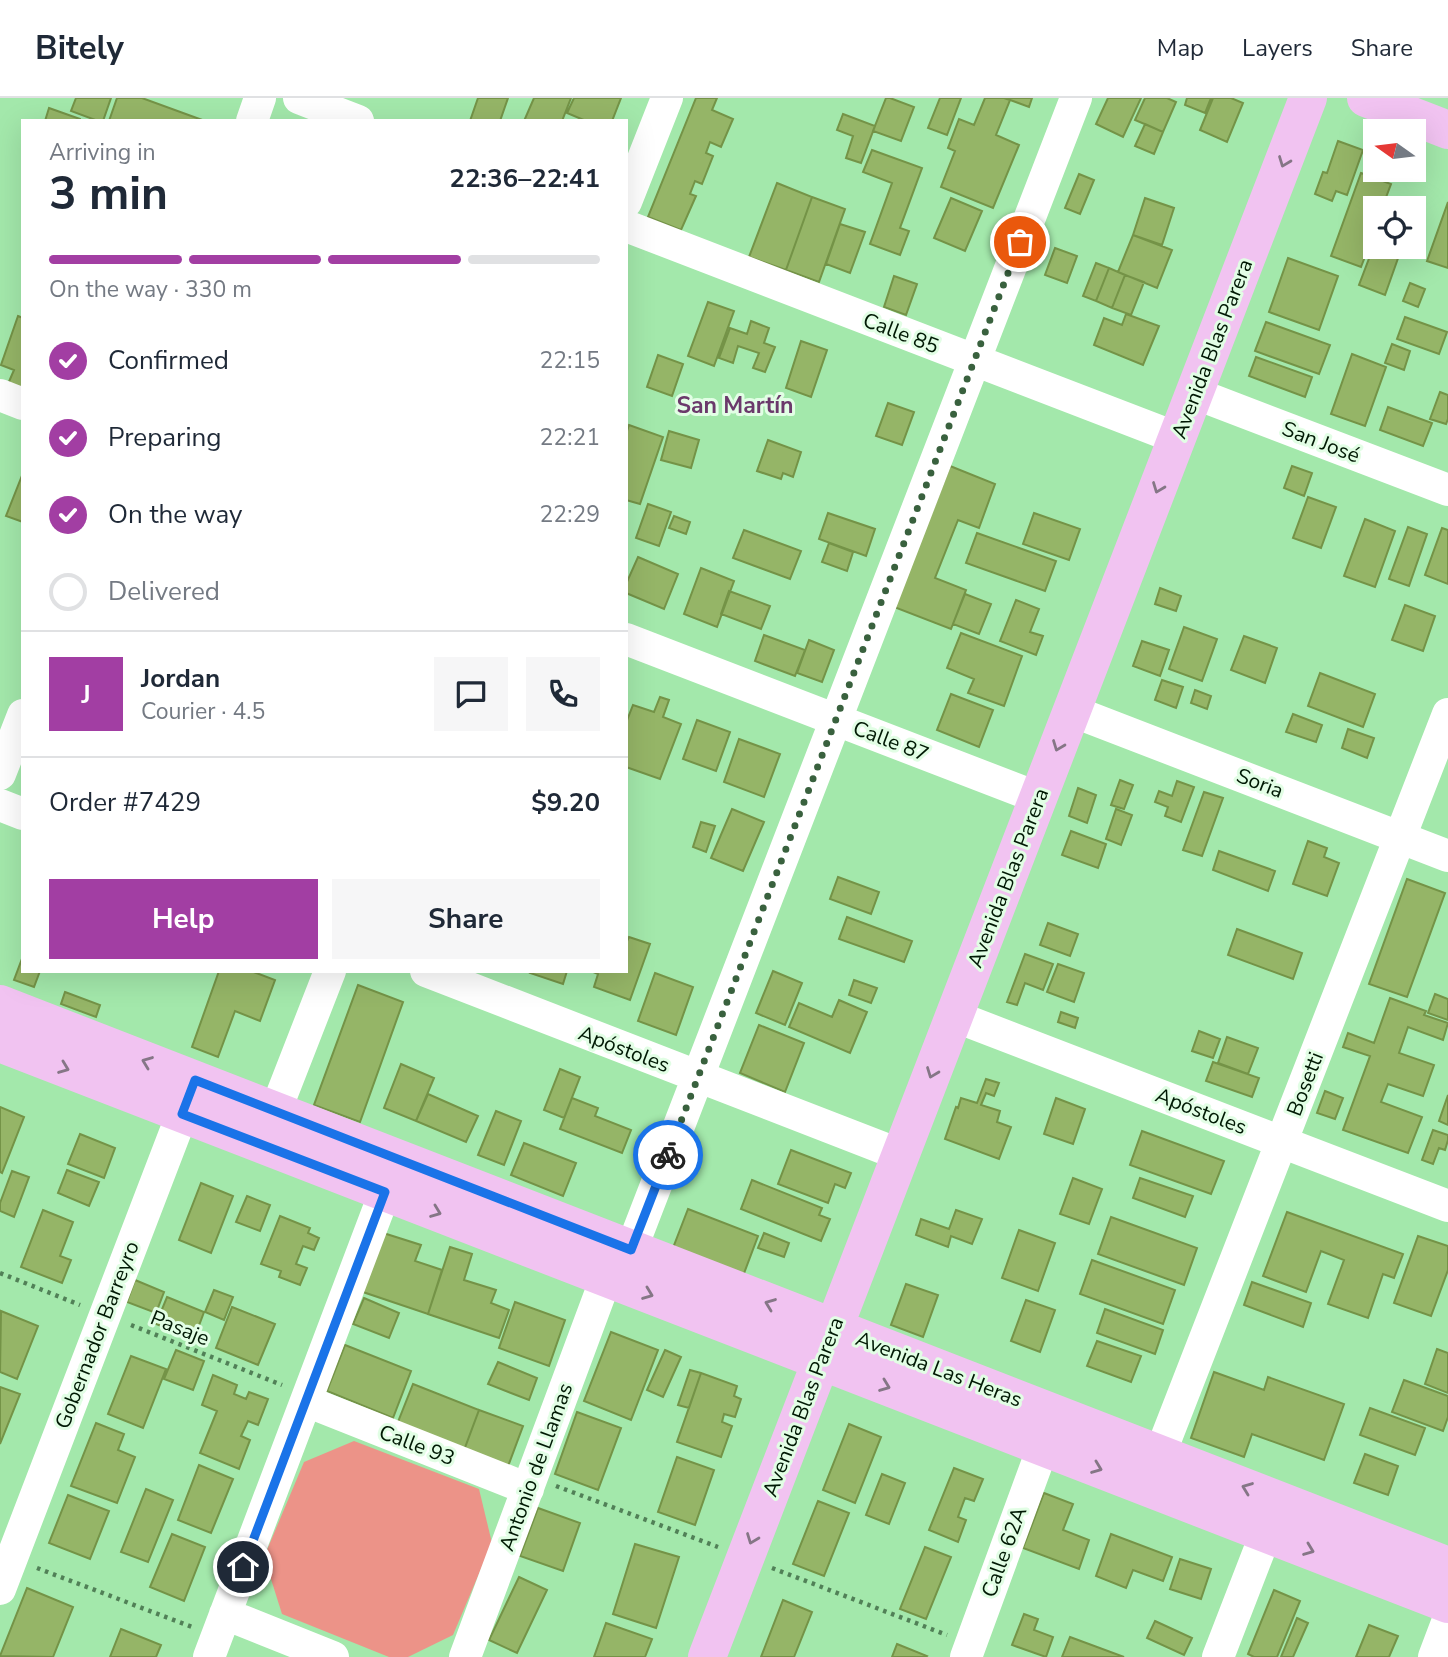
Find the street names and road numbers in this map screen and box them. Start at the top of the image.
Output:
street label: Avenida Blas Parera [1165,255,1259,443]
street label: Calle 85 [859,306,943,360]
street label: San José [1278,414,1364,470]
street label: Calle 87 [849,714,933,768]
street label: Soria [1233,761,1287,805]
street label: Avenida Blas Parera [961,784,1055,972]
street label: Apóstoles [574,1019,674,1079]
street label: Bosetti [1280,1048,1330,1120]
street label: Apóstoles [1151,1081,1251,1141]
street label: Gobernador Barreyro [48,1237,146,1433]
street label: Pasaje [146,1304,214,1352]
street label: Avenida Blas Parera [756,1313,850,1501]
street label: Avenida Las Heras [852,1324,1026,1414]
street label: Antonio de Llamas [493,1379,579,1555]
street label: Calle 93 [375,1418,459,1472]
street label: Calle 62A [975,1503,1033,1601]

